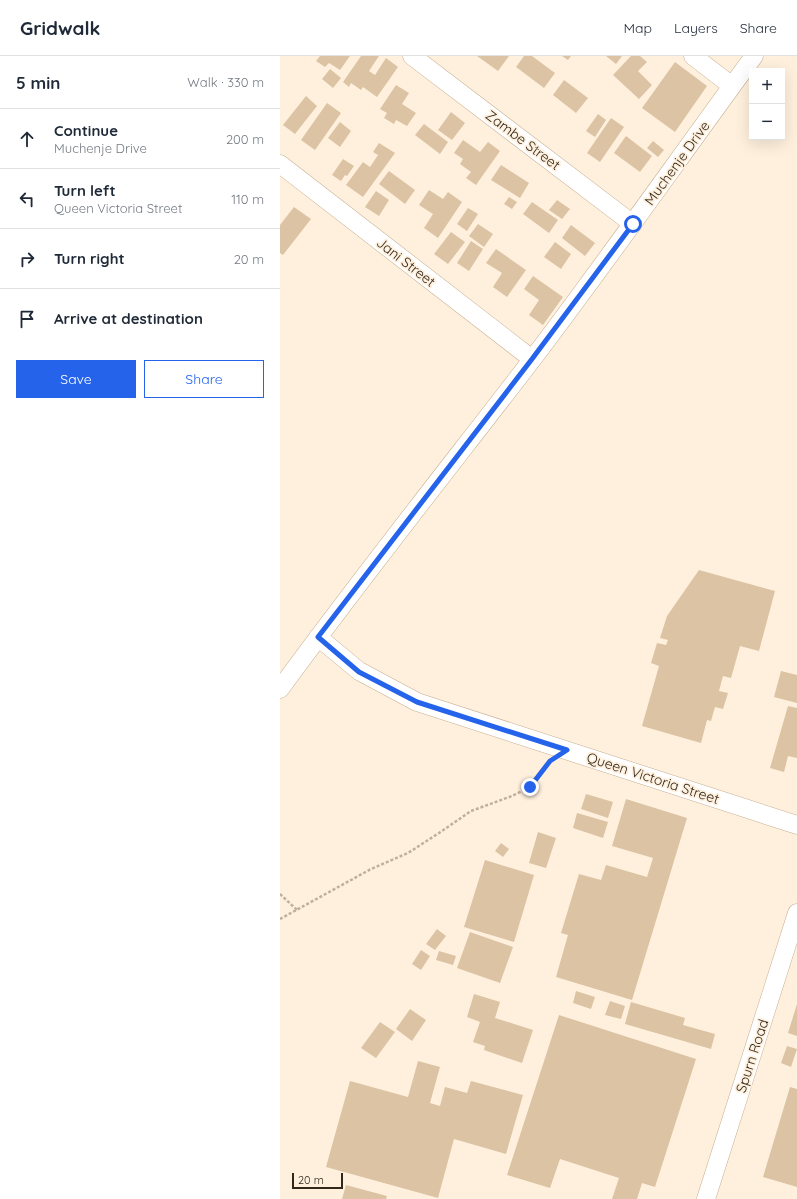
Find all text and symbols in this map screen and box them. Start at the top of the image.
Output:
text: Gridwalk [20,16,100,40]
text: Map [623,19,652,37]
text: Layers [674,19,718,37]
text: Share [740,19,777,37]
map controls [749,68,785,140]
button: + [749,68,785,104]
text: 5 min [16,72,60,93]
text: Walk · 330 m [187,74,264,90]
button: − [749,104,785,140]
street label: Zambe Street [482,106,564,174]
street label: Muchenje Drive [640,117,714,209]
text: Continue [54,121,118,140]
icon: ahead [16,128,38,150]
text: 200 m [226,131,264,147]
text: Muchenje Drive [54,140,147,156]
text: Turn left [54,181,116,200]
icon: left [16,188,38,210]
text: 110 m [231,191,264,207]
text: Queen Victoria Street [54,200,182,216]
route start [624,215,642,233]
street label: Jani Street [373,233,439,291]
icon: right [16,248,38,270]
text: Turn right [54,249,125,268]
text: 20 m [234,251,264,267]
icon: arrive [16,308,38,330]
text: Arrive at destination [54,309,203,328]
button: Save [16,360,136,398]
button: Share [144,360,264,398]
street label: Queen Victoria Street [584,748,722,808]
route end [521,778,539,796]
street label: Spurn Road [732,1017,772,1095]
scale bar [292,1171,343,1190]
text: 20 m [298,1173,324,1187]

